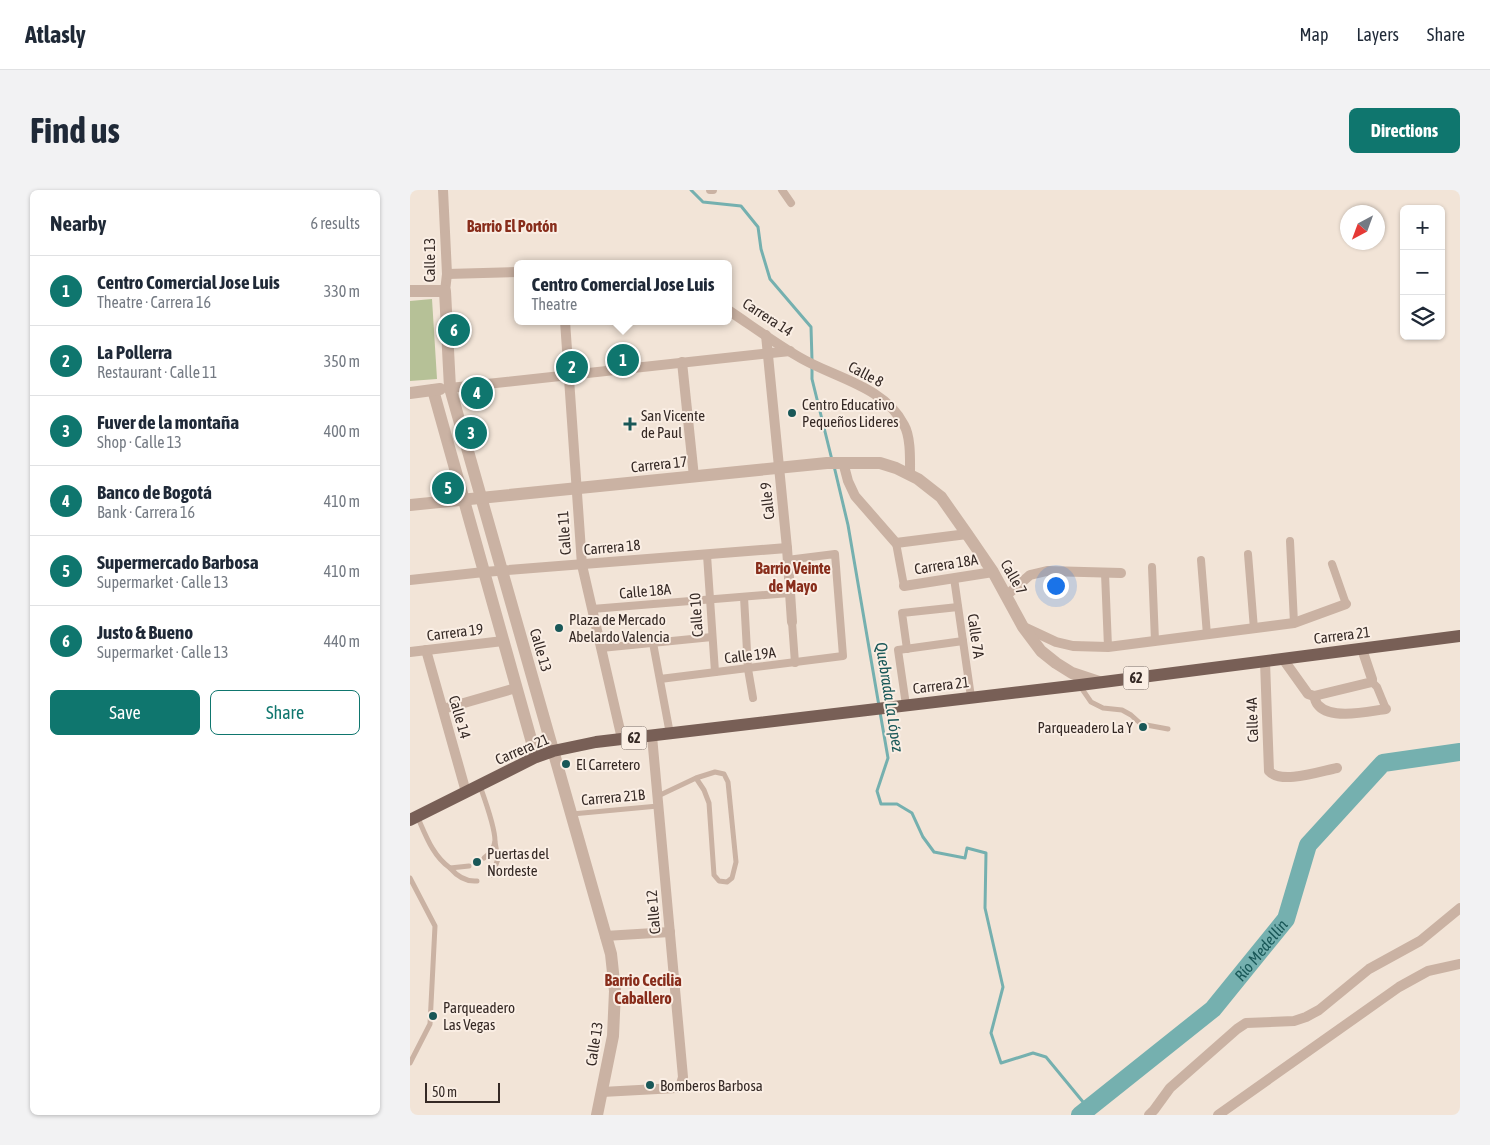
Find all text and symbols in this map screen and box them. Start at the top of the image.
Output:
text: Atlasly [25,21,86,48]
text: Map [1299,24,1328,45]
text: Layers [1356,24,1399,45]
text: Share [1427,24,1465,45]
button: Directions [1349,108,1460,153]
text: Find us [30,110,120,150]
north arrow [1340,205,1385,250]
map controls [1400,205,1445,340]
button: + [1400,205,1445,250]
text: Nearby [50,211,106,235]
text: 6 results [310,214,360,232]
district label: Barrio El Portón [467,217,558,235]
street label: Calle 13 [421,238,438,282]
button: − [1400,250,1445,295]
popup [514,260,732,325]
text: Centro Comercial Jose Luis [97,271,280,293]
text: Centro Comercial Jose Luis [532,273,714,295]
text: 1 [62,282,70,300]
text: 330 m [324,282,360,300]
text: Theatre · Carrera 16 [97,293,211,311]
street label: Carrera 14 [740,294,796,340]
text: Theatre [532,295,577,313]
button: layers [1400,295,1445,340]
pin: 6 [438,311,470,349]
text: La Pollerra [97,341,172,363]
pin: 1 [607,341,639,379]
pin: 2 [556,348,588,386]
text: 2 [62,352,70,370]
text: 350 m [324,352,360,370]
street label: Calle 8 [845,358,887,390]
text: Restaurant · Calle 11 [97,363,217,381]
pin: 4 [461,374,493,412]
place label: Centro Educativo Pequeños Lideres [802,396,898,430]
place label: San Vicente de Paul [641,407,705,441]
marker: Centro Educativo Pequeños Lideres [786,407,798,419]
text: Fuver de la montaña [97,411,239,433]
pin: 3 [455,414,487,452]
marker: San Vicente de Paul [623,417,637,431]
text: 3 [62,422,70,440]
text: 400 m [324,422,360,440]
text: Shop · Calle 13 [97,433,182,451]
street label: Carrera 17 [630,453,688,475]
pin: 5 [432,469,464,507]
text: Banco de Bogotá [97,481,212,503]
street label: Calle 9 [757,481,777,521]
text: 4 [62,492,70,510]
text: 410 m [324,492,360,510]
text: Bank · Carrera 16 [97,503,195,521]
street label: Calle 11 [554,510,574,556]
street label: Carrera 18 [583,536,641,558]
street label: Carrera 18A [913,550,980,577]
text: Supermercado Barbosa [97,551,259,573]
street label: Calle 7 [997,557,1031,597]
district label: Barrio Veinte de Mayo [755,559,831,595]
text: 5 [62,562,70,580]
text: 410 m [324,562,360,580]
text: Supermarket · Calle 13 [97,573,229,591]
your location [1043,573,1069,599]
street label: Calle 18A [618,580,672,602]
street label: Calle 10 [686,592,706,638]
place label: Plaza de Mercado Abelardo Valencia [569,611,670,645]
street label: Calle 7A [964,613,988,660]
street label: Carrera 19 [426,620,484,644]
text: Justo & Bueno [97,621,193,643]
marker: Plaza de Mercado Abelardo Valencia [553,622,565,634]
street label: Carrera 21 [1313,623,1371,647]
street label: Calle 13 [527,626,555,674]
text: 6 [62,632,70,650]
text: 440 m [324,632,360,650]
water label: Quebrada La López [871,641,908,754]
text: Supermarket · Calle 13 [97,643,229,661]
street label: Calle 19A [723,643,777,667]
road number: 62 [1124,666,1148,689]
street label: Carrera 21 [912,673,970,697]
button: Save [50,690,200,735]
button: Share [210,690,360,735]
street label: Calle 14 [446,693,474,741]
street label: Calle 4A [1243,697,1261,743]
place label: Parqueadero La Y [1037,719,1133,736]
marker: Parqueadero La Y [1137,721,1149,733]
road number: 62 [622,726,646,750]
street label: Carrera 21 [493,730,551,768]
place label: El Carretero [576,756,640,773]
marker: El Carretero [560,758,572,770]
street label: Carrera 21B [580,786,646,808]
place label: Puertas del Nordeste [487,845,549,879]
marker: Puertas del Nordeste [471,856,483,868]
street label: Calle 12 [643,889,663,935]
water label: Río Medellín [1231,915,1291,984]
district label: Barrio Cecilia Caballero [604,971,682,1007]
place label: Parqueadero Las Vegas [443,999,515,1033]
marker: Parqueadero Las Vegas [427,1010,439,1022]
street label: Calle 13 [582,1021,606,1067]
place label: Bomberos Barbosa [660,1077,763,1094]
marker: Bomberos Barbosa [644,1079,656,1091]
scale bar [425,1080,500,1103]
text: 50 m [432,1084,457,1100]

